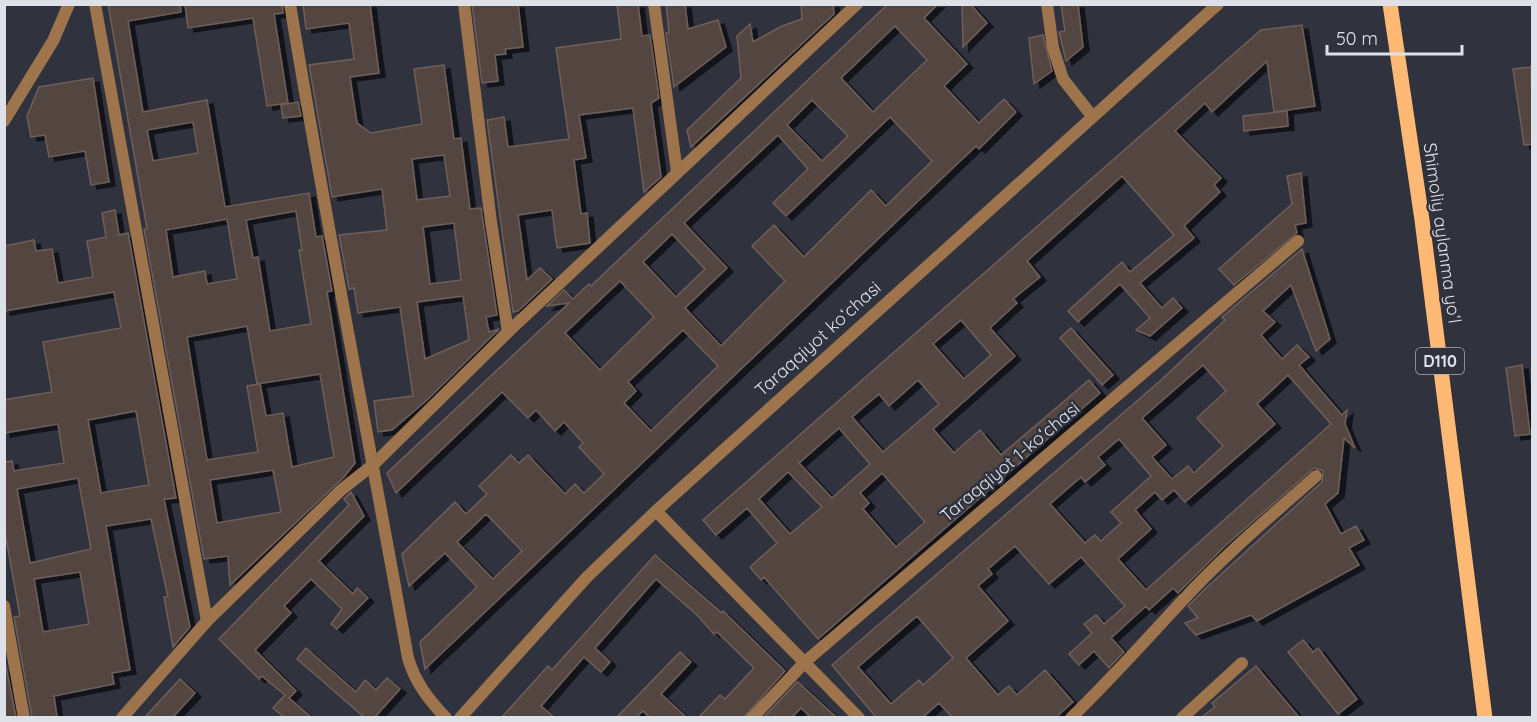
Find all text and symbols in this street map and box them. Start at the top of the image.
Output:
scale bar [1327,18,1462,56]
text: 50 m [1336,27,1378,50]
street label: Shimoliy aylanma yoʻl [1418,141,1467,325]
street label: Taraqqiyot koʻchasi [750,276,885,401]
road number: D110 [1416,348,1464,374]
street label: Taraqqiyot 1-koʻchasi [935,396,1084,527]

